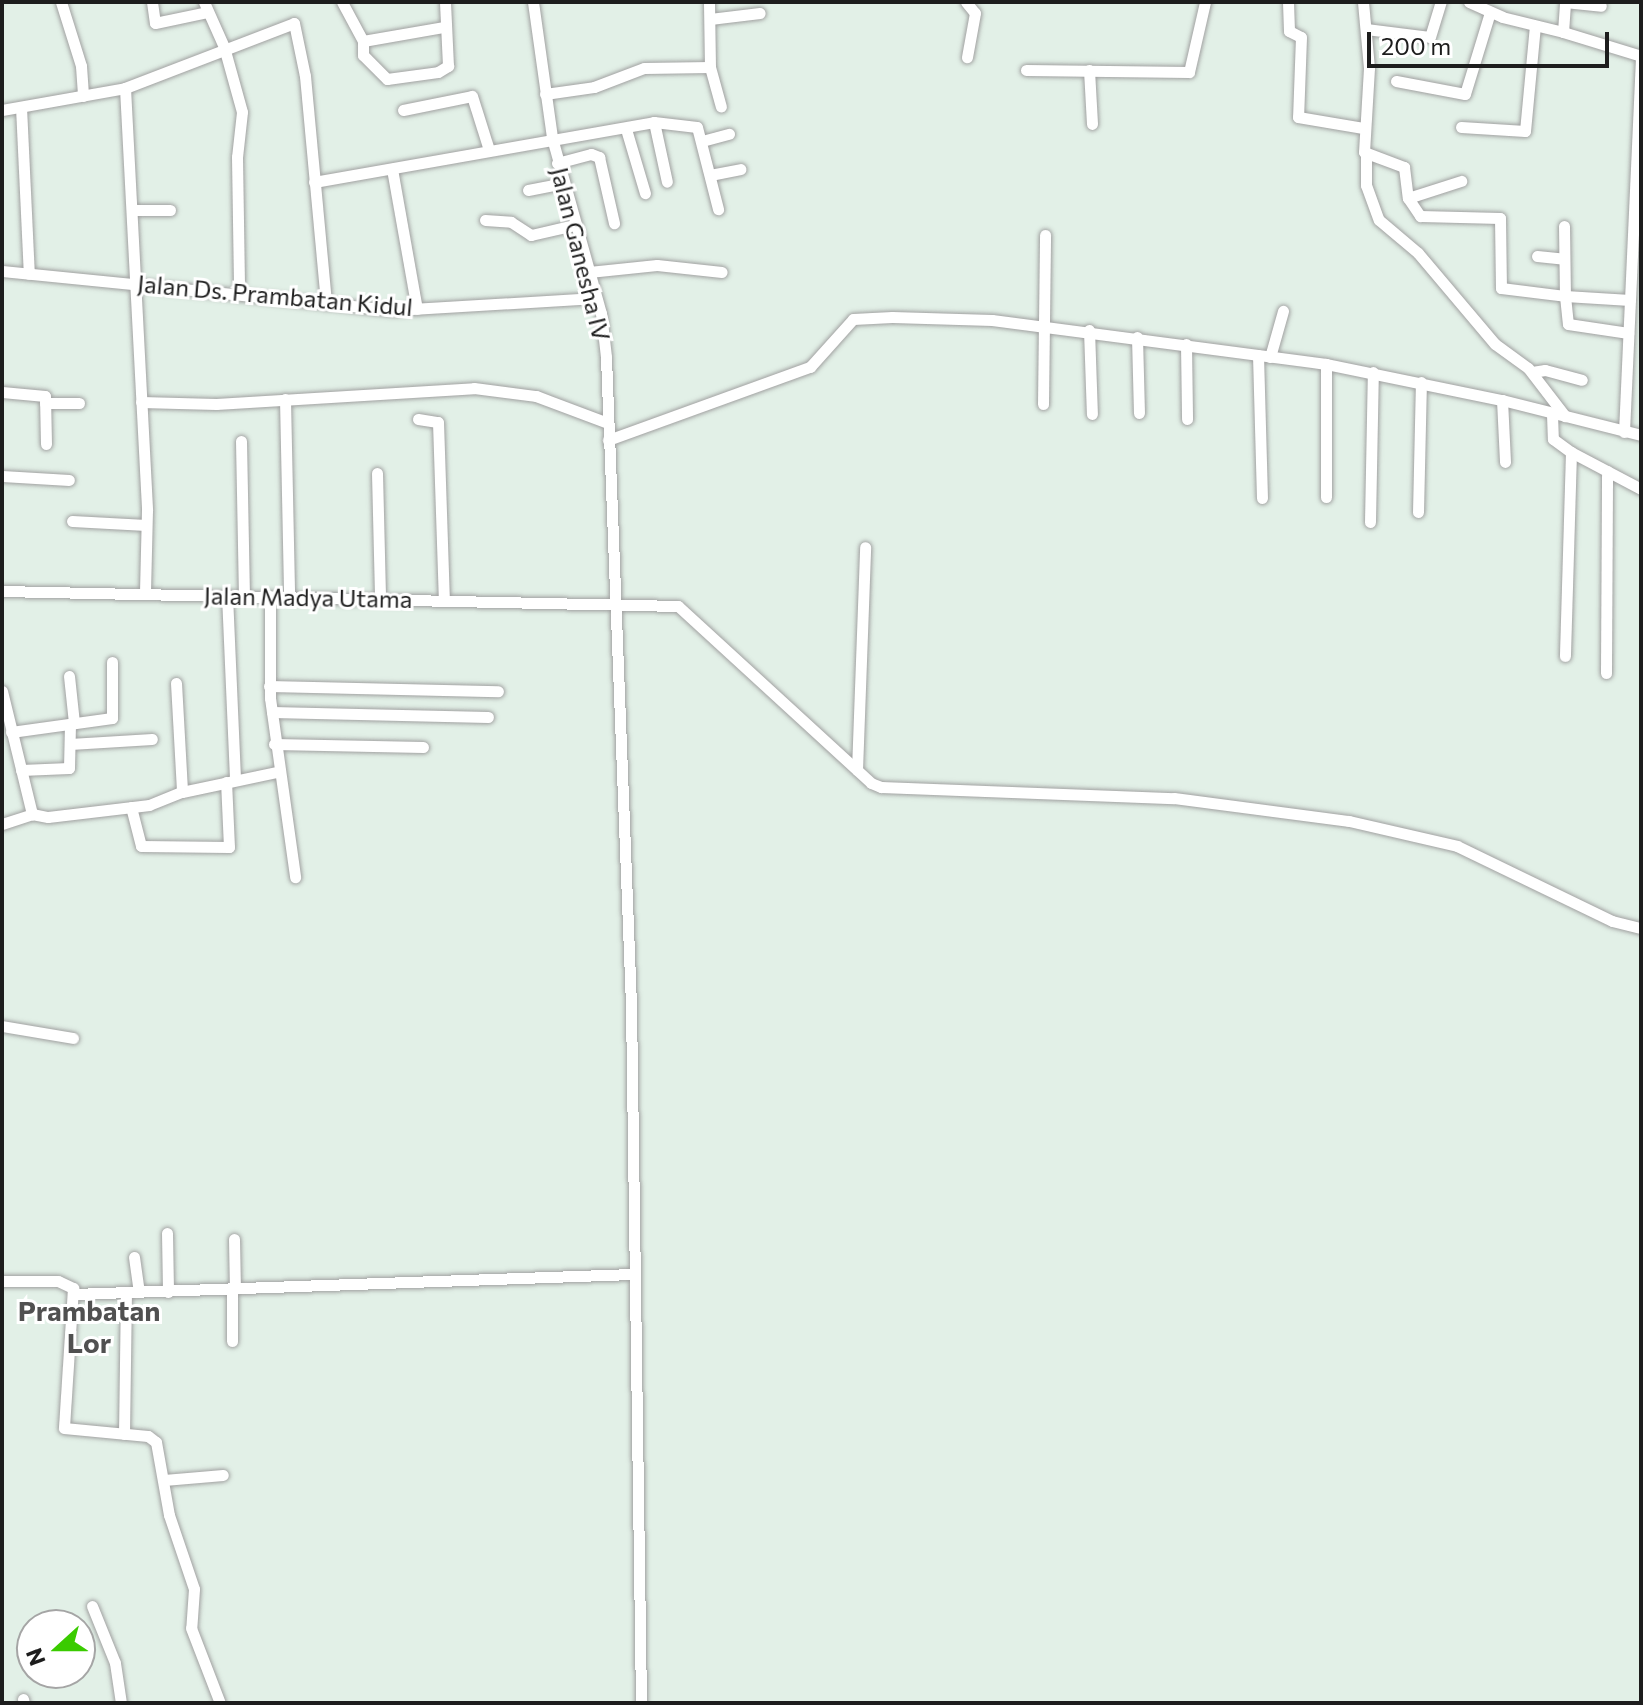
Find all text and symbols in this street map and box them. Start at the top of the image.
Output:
scale bar [1371,16,1613,66]
text: 200 m [1381,31,1451,60]
street label: Jalan Ganesha IV [545,164,617,344]
street label: Jalan Ds. Prambatan Kidul [136,269,414,321]
street label: Jalan Madya Utama [204,581,412,613]
district label: Prambatan Lor [18,1293,160,1359]
north arrow [16,1609,96,1689]
text: N [19,1645,51,1670]

